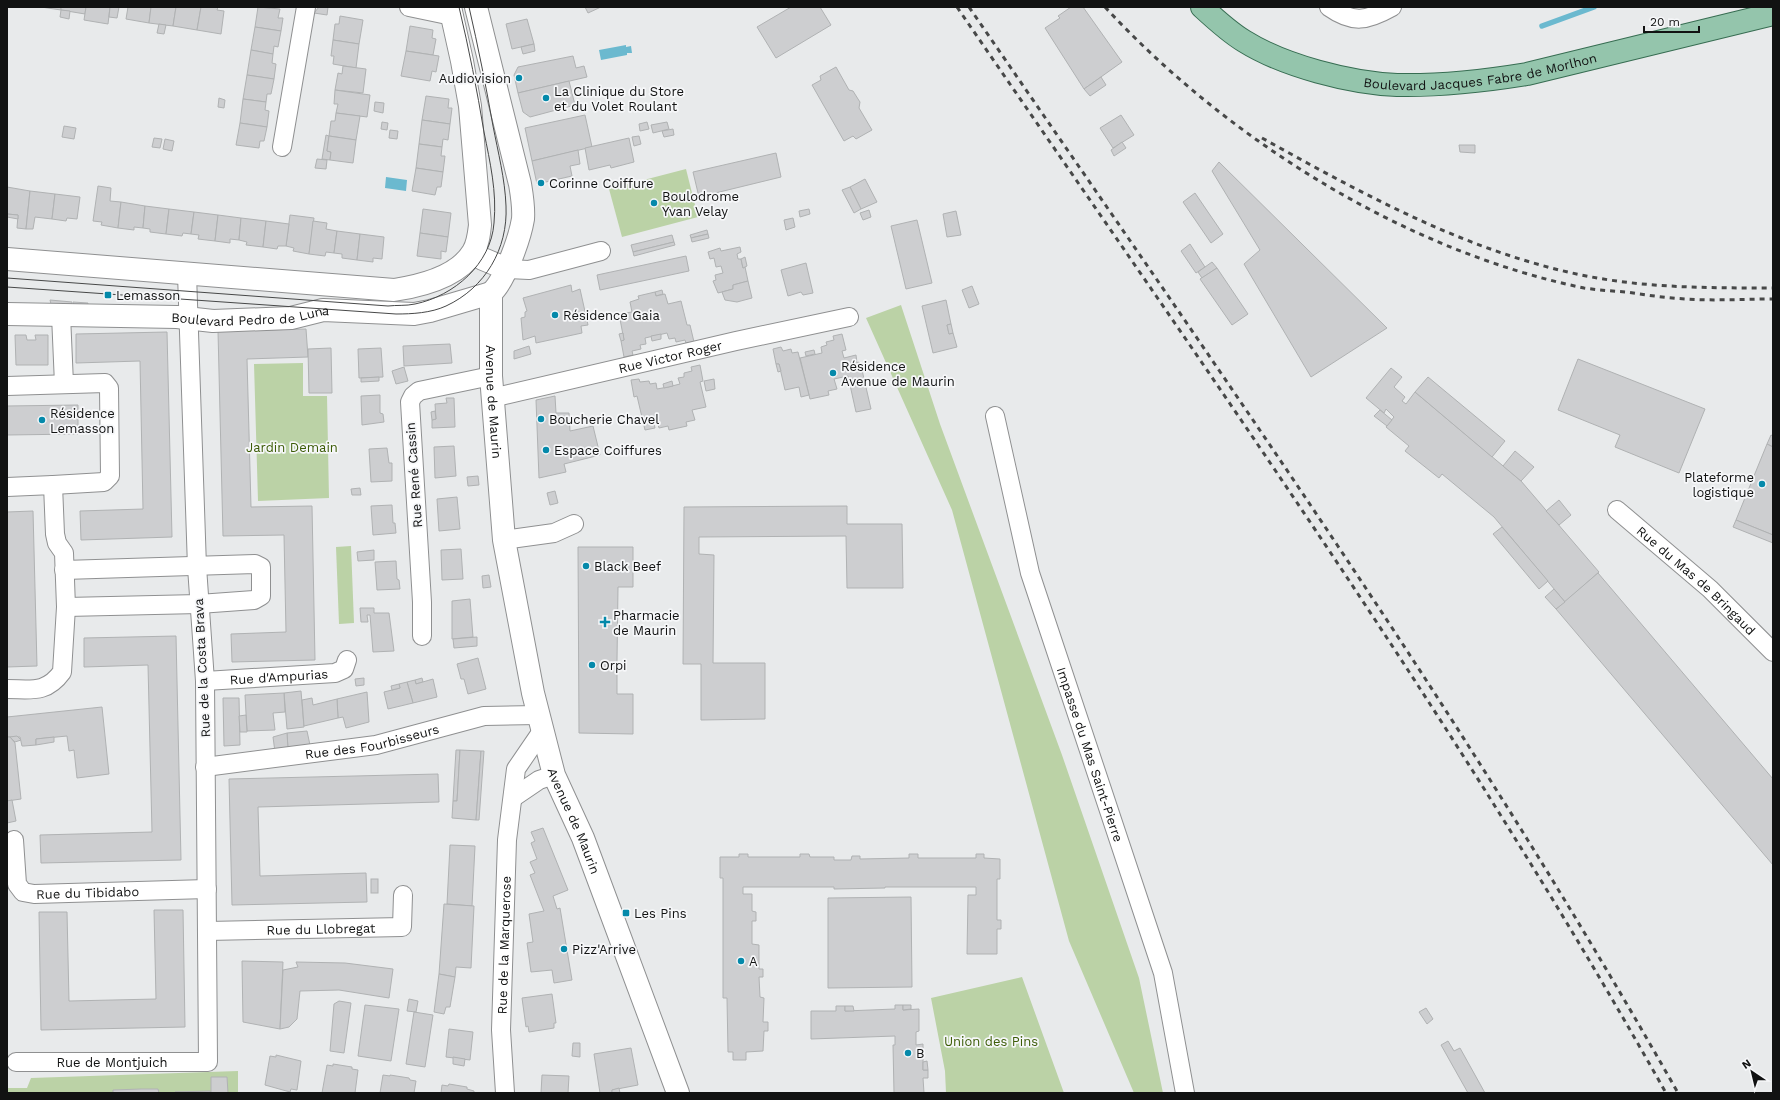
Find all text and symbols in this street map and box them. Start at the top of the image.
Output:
scale bar [1644,8,1699,34]
text: 20 m [1650,15,1680,29]
street label: Boulevard Jacques Fabre de Morlhon [1363,50,1598,93]
place label: Audiovision [439,71,511,86]
marker: Audiovision [514,73,524,83]
place label: La Clinique du Store et du Volet Roulant [554,84,684,114]
marker: La Clinique du Store et du Volet Roulant [541,93,551,103]
place label: Corinne Coiffure [549,176,654,191]
marker: Corinne Coiffure [536,178,546,188]
place label: Boulodrome Yvan Velay [662,189,739,219]
marker: Boulodrome Yvan Velay [649,198,659,208]
place label: Lemasson [116,288,180,303]
marker: Lemasson [103,290,113,300]
street label: Boulevard Pedro de Luna [171,302,330,329]
place label: Résidence Gaia [563,308,660,323]
marker: Résidence Gaia [550,310,560,320]
street label: Rue Victor Roger [617,337,724,376]
street label: Avenue de Maurin [483,345,505,459]
place label: Résidence Avenue de Maurin [841,359,955,389]
marker: Résidence Avenue de Maurin [828,368,838,378]
place label: Résidence Lemasson [50,406,115,436]
place label: Boucherie Chavel [549,412,659,427]
marker: Boucherie Chavel [536,414,546,424]
marker: Résidence Lemasson [37,415,47,425]
street label: Rue René Cassin [403,422,425,528]
park label: Jardin Demain [246,440,338,455]
place label: Espace Coiffures [554,443,662,458]
marker: Espace Coiffures [541,445,551,455]
place label: Plateforme logistique [1684,470,1754,500]
marker: Plateforme logistique [1757,479,1767,489]
street label: Rue du Mas de Bringaud [1634,523,1759,638]
place label: Black Beef [594,559,661,574]
marker: Black Beef [581,561,591,571]
street label: Rue de la Costa Brava [191,597,213,738]
place label: Pharmacie de Maurin [613,608,680,638]
marker: Pharmacie de Maurin [600,617,610,627]
place label: Orpi [600,658,627,673]
marker: Orpi [587,660,597,670]
street label: Impasse du Mas Saint-Pierre [1054,665,1126,844]
street label: Rue d'Ampurias [229,666,329,687]
street label: Rue des Fourbisseurs [304,721,441,762]
street label: Avenue de Maurin [545,766,603,876]
street label: Rue de la Marquerose [494,876,513,1015]
street label: Rue du Tibidabo [36,883,140,901]
place label: Les Pins [634,906,687,921]
marker: Les Pins [621,908,631,918]
street label: Rue du Llobregat [266,920,376,937]
place label: Pizz'Arrive [572,942,636,957]
marker: Pizz'Arrive [559,944,569,954]
place label: A [749,954,758,969]
marker: A [736,956,746,966]
park label: Union des Pins [944,1034,1038,1049]
place label: B [916,1046,925,1061]
marker: B [903,1048,913,1058]
north arrow [1732,1052,1772,1092]
street label: Rue de Montjuich [56,1055,168,1070]
text: N [1739,1057,1754,1072]

